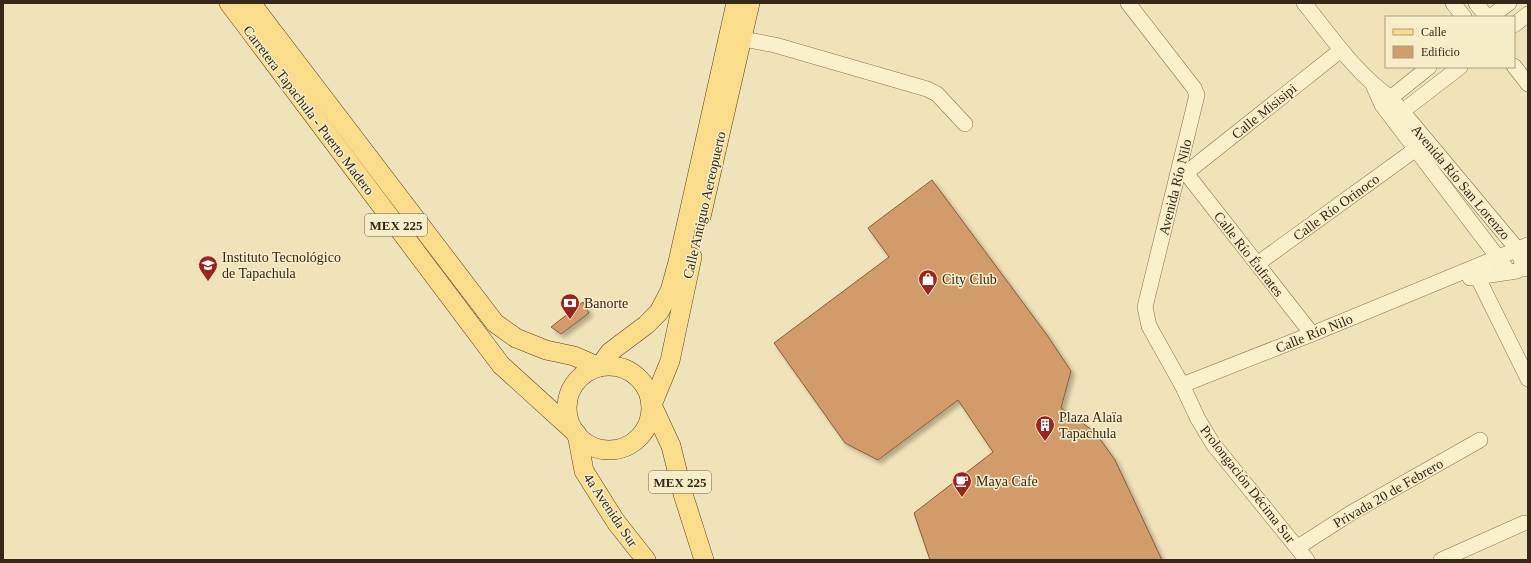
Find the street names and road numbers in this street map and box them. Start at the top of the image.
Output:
street label: Carretera Tapachula - Puerto Madero [240,23,377,198]
street label: Calle Misisipi [1229,81,1300,142]
street label: Avenida Río San Lorenzo [1408,122,1513,243]
street label: Calle Antiguo Aereopuerto [680,130,729,280]
street label: Avenida Río Nilo [1156,138,1195,237]
street label: Calle Río Orinoco [1290,171,1382,244]
street label: Calle Río Éufrates [1211,208,1287,300]
road number: MEX 225 [365,214,427,236]
street label: Calle Río Nilo [1274,311,1355,356]
street label: Prolongación Décima Sur [1197,423,1298,546]
street label: Privada 20 de Febrero [1331,456,1446,531]
street label: 4a Avenida Sur [581,471,641,550]
road number: MEX 225 [649,471,711,493]

